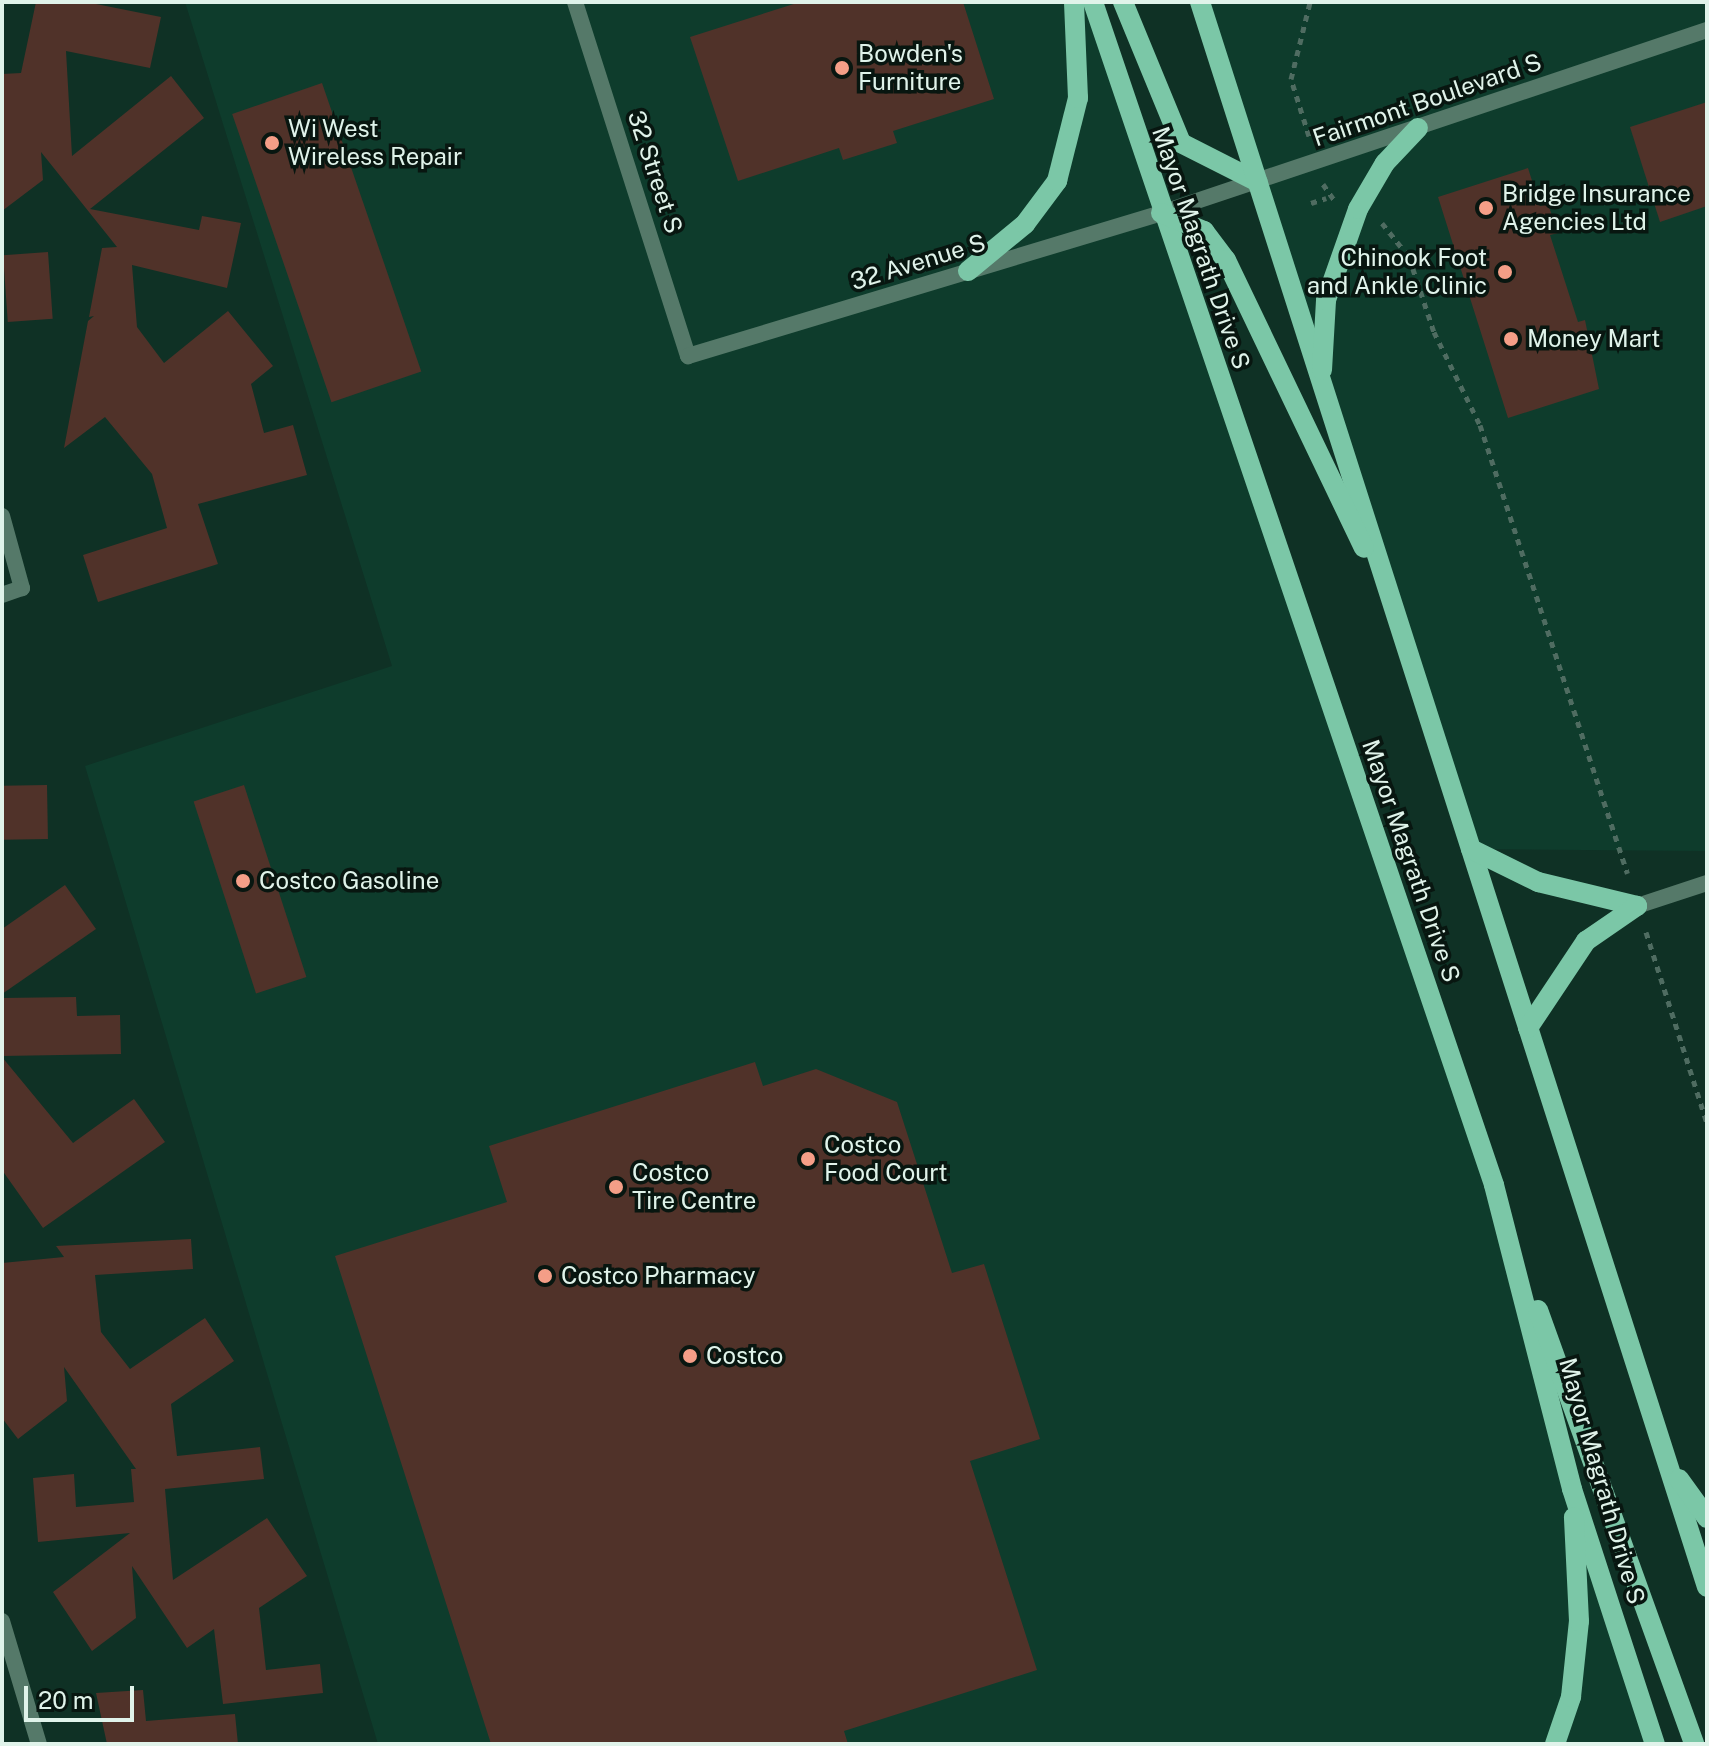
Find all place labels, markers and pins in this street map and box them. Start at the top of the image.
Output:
place label: Bowden's Furniture [858,40,963,96]
marker: Bowden's Furniture [833,59,851,77]
place label: Wi West Wireless Repair [288,115,462,171]
marker: Wi West Wireless Repair [263,134,281,152]
place label: Bridge Insurance Agencies Ltd [1502,180,1691,236]
marker: Bridge Insurance Agencies Ltd [1477,199,1495,217]
place label: Chinook Foot and Ankle Clinic [1307,244,1487,300]
marker: Chinook Foot and Ankle Clinic [1494,261,1516,283]
place label: Money Mart [1527,325,1660,353]
marker: Money Mart [1502,330,1520,348]
place label: Costco Gasoline [259,867,439,895]
marker: Costco Gasoline [234,872,252,890]
place label: Costco Food Court [824,1131,948,1187]
marker: Costco Food Court [799,1150,817,1168]
place label: Costco Tire Centre [632,1159,756,1215]
marker: Costco Tire Centre [607,1178,625,1196]
place label: Costco Pharmacy [561,1262,756,1290]
marker: Costco Pharmacy [536,1267,554,1285]
place label: Costco [706,1342,783,1370]
marker: Costco [681,1347,699,1365]

